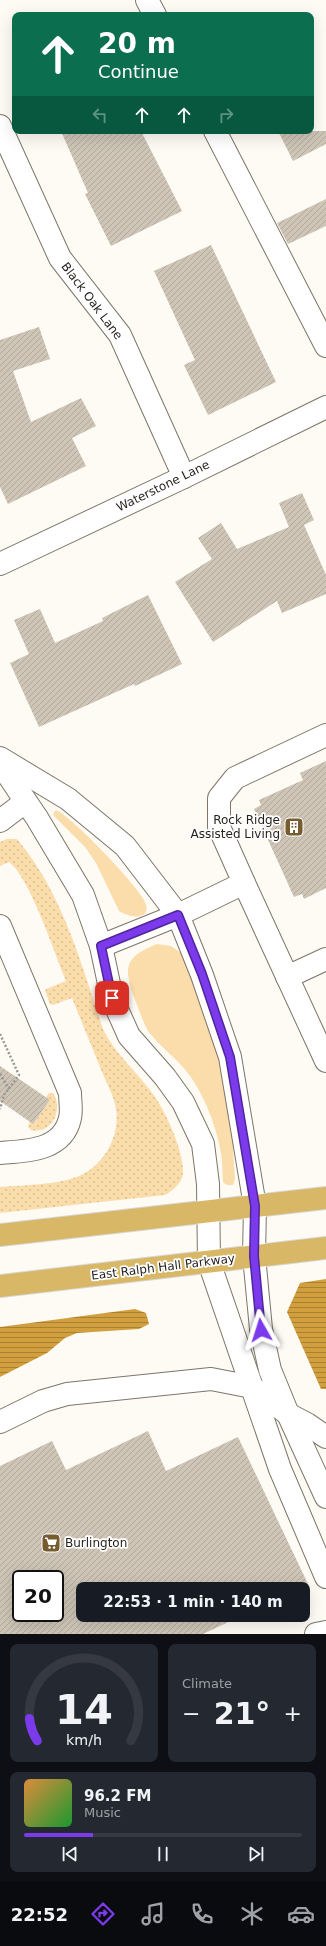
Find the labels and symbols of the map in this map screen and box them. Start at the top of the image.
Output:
street label: Black Oak Lane [58,260,126,342]
street label: Waterstone Lane [114,457,212,515]
place label: Rock Ridge Assisted Living [191,813,280,841]
building icon: Rock Ridge Assisted Living [283,816,305,838]
pin [95,981,129,1015]
street label: East Ralph Hall Parkway [90,1251,236,1283]
position arrow [240,1309,282,1351]
supermarket icon: Burlington [40,1532,62,1554]
place label: Burlington [65,1536,127,1550]
speed limit sign: 20 [12,1570,64,1622]

